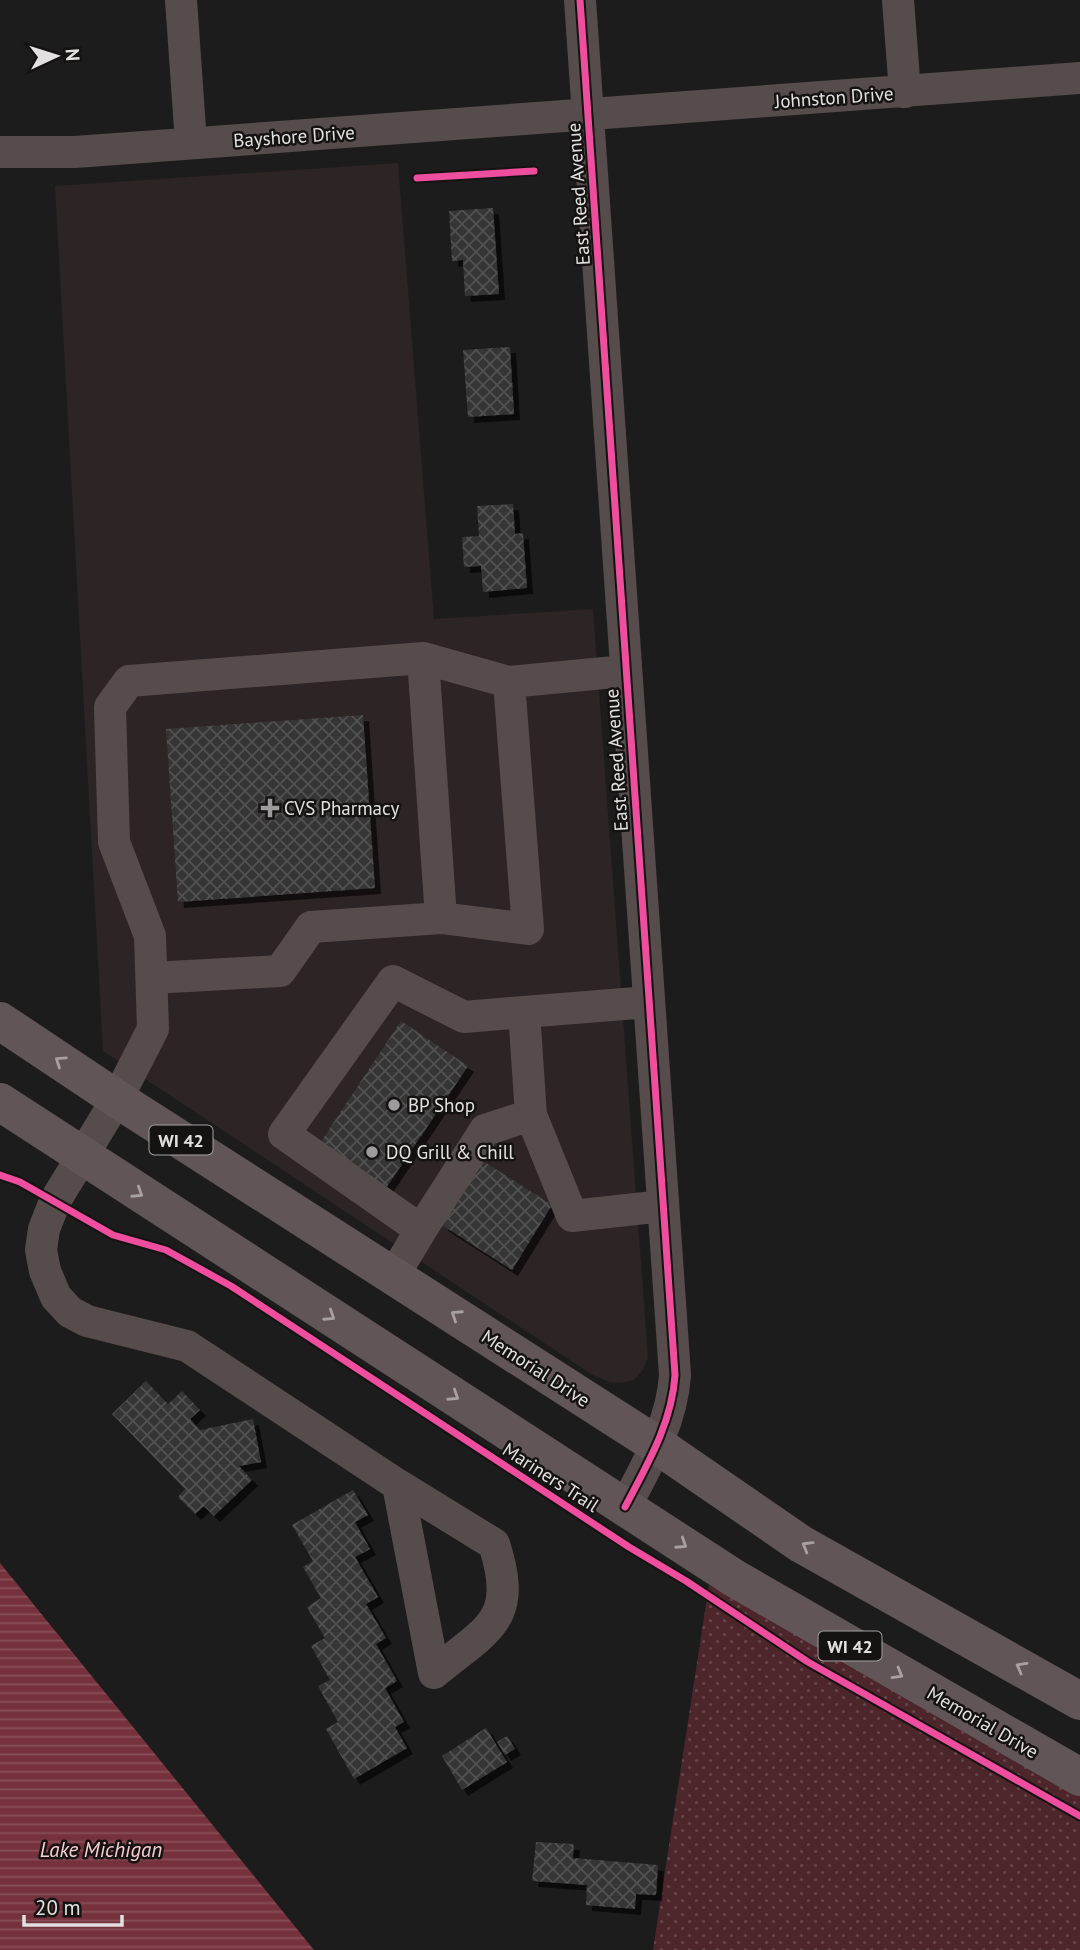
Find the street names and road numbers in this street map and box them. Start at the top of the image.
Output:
street label: Johnston Drive [773,81,894,113]
street label: Bayshore Drive [232,120,356,152]
street label: East Reed Avenue [561,122,595,266]
street label: East Reed Avenue [599,688,633,832]
road number: WI 42 [150,1126,212,1154]
street label: Memorial Drive [477,1324,595,1412]
street label: Mariners Trail [498,1437,604,1517]
road number: WI 42 [818,1632,882,1660]
street label: Memorial Drive [923,1680,1043,1764]

